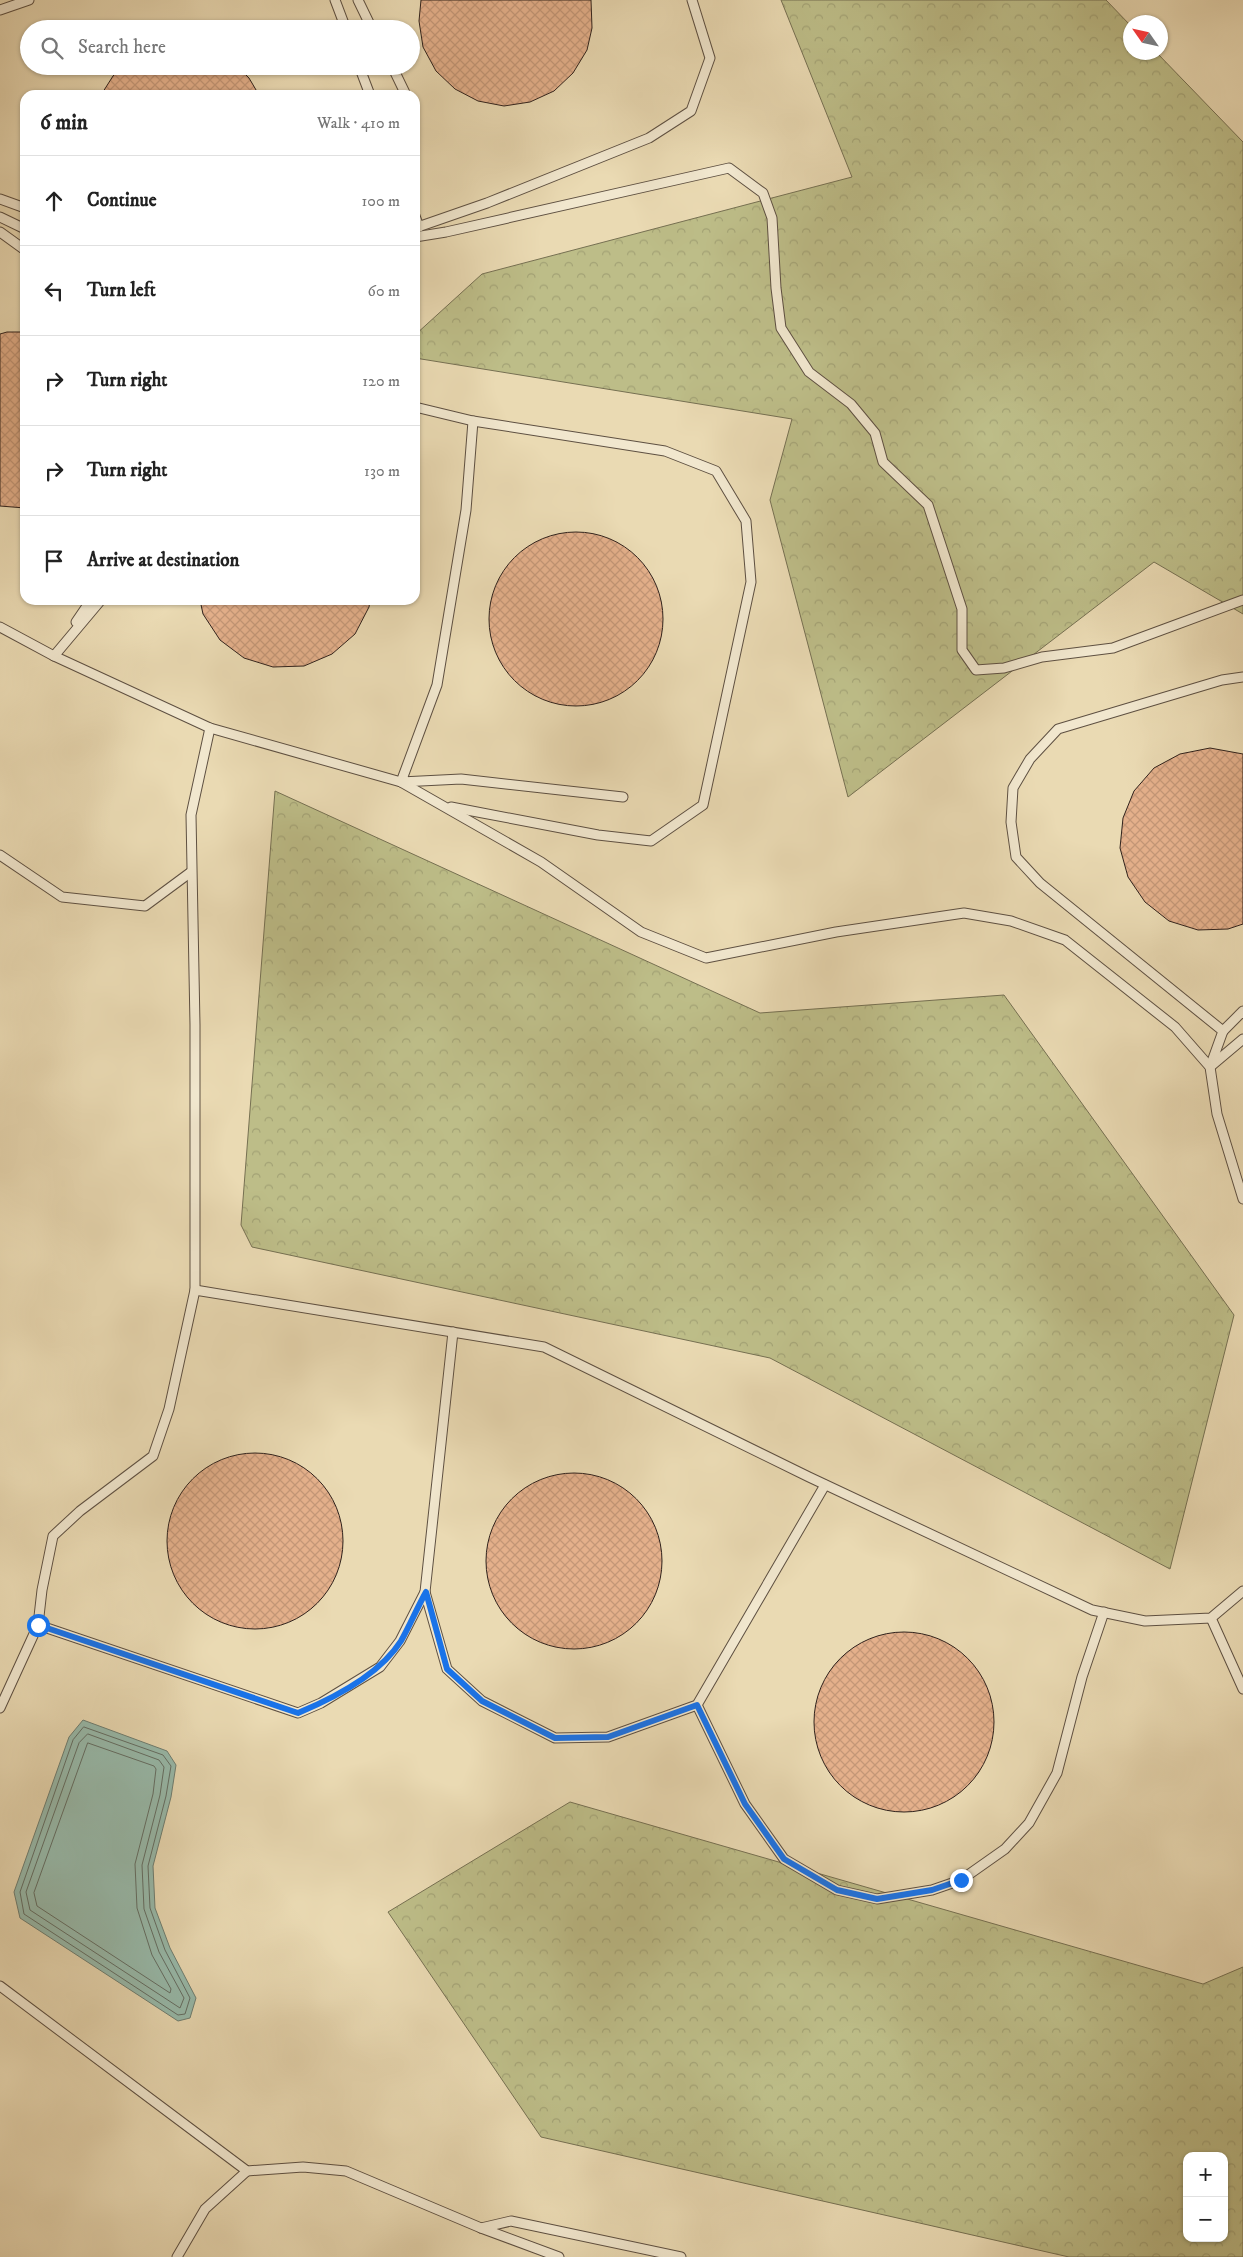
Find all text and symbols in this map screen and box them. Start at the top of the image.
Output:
north arrow [1123,15,1168,60]
search box [20,20,420,75]
icon: search [38,34,66,62]
text: Search here [78,36,166,59]
text: 6 min [40,110,88,136]
text: Walk · 410 m [317,113,400,133]
icon: ahead [40,187,68,215]
text: Continue [87,189,157,212]
text: 100 m [362,191,400,211]
icon: left [40,277,68,305]
text: Turn left [87,279,156,302]
text: 60 m [368,281,400,301]
icon: right [40,367,68,395]
text: Turn right [87,369,167,392]
text: 120 m [362,371,400,391]
icon: right [40,457,68,485]
text: Turn right [87,459,167,482]
text: 130 m [364,461,400,481]
icon: arrive [40,547,68,575]
text: Arrive at destination [87,549,239,572]
route start [27,1614,50,1637]
route end [950,1869,973,1892]
map controls [1183,2152,1228,2242]
button: + [1183,2152,1228,2197]
button: − [1183,2197,1228,2242]

